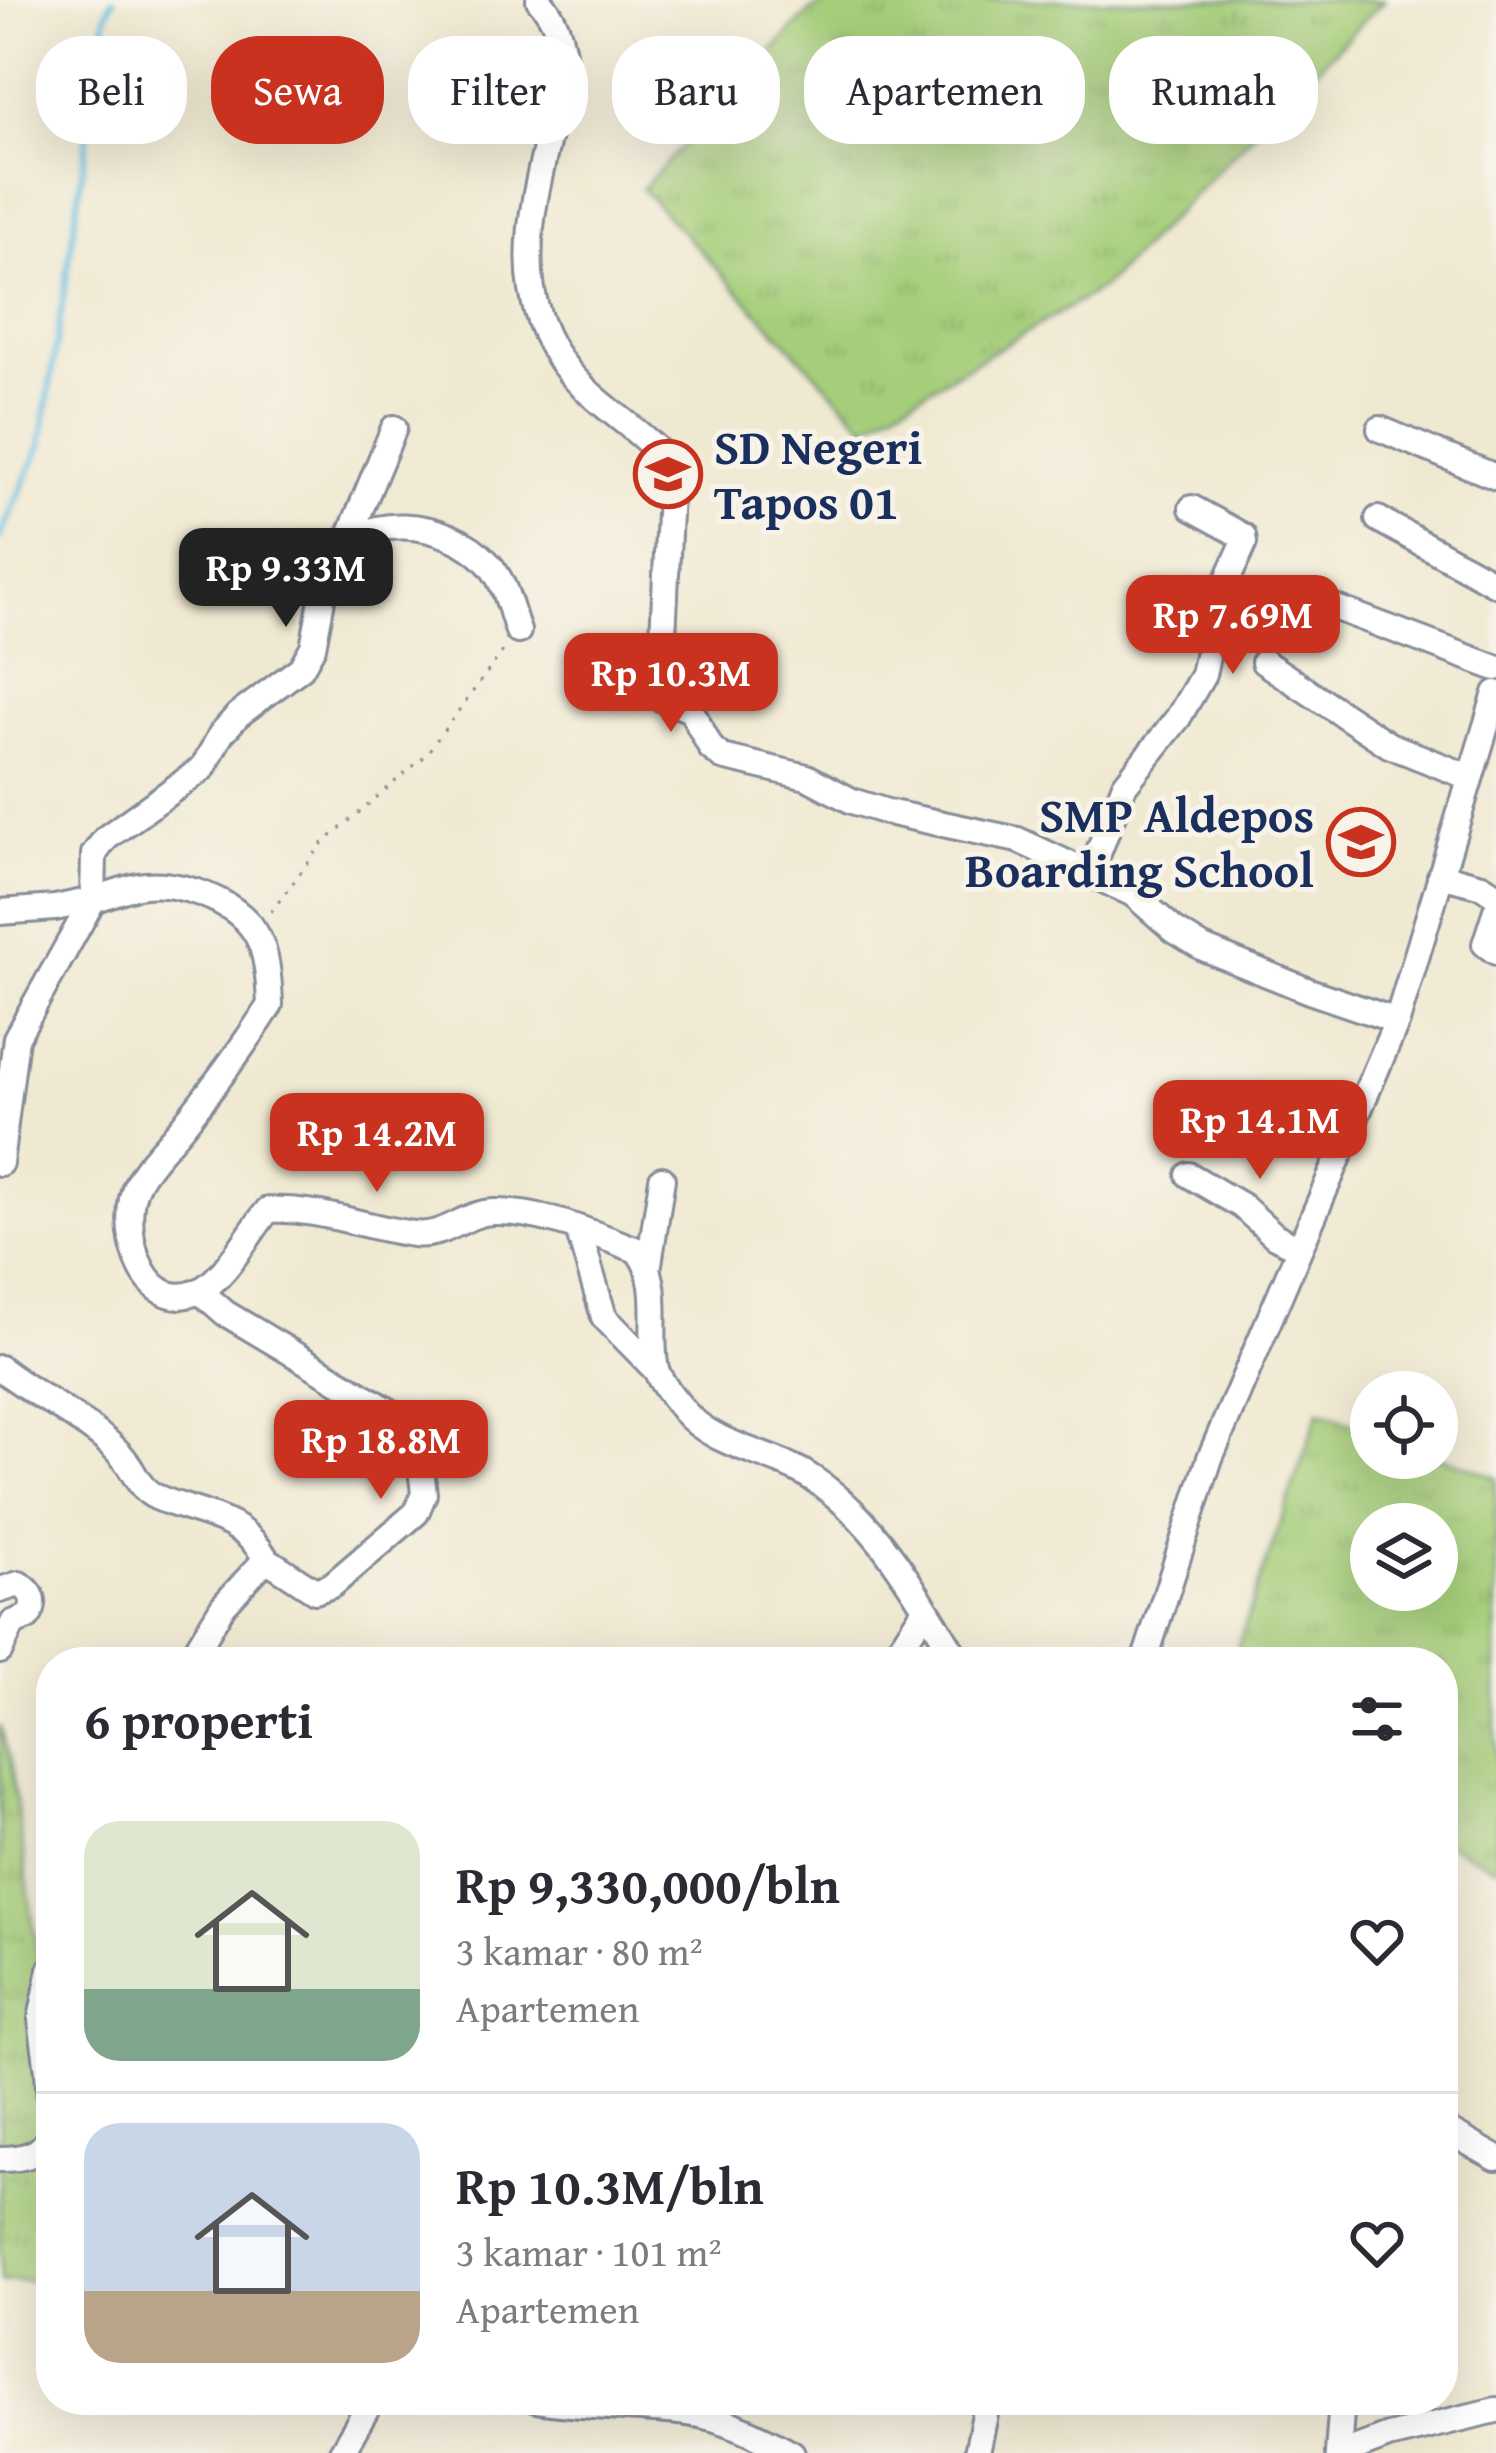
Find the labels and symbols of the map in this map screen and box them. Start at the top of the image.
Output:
place label: SD Negeri Tapos 01 [714,411,923,537]
school or university icon: SD Negeri Tapos 01 [633,439,703,509]
pin: Rp 9.33M [162,528,410,630]
pin: Rp 7.69M [1109,575,1357,677]
pin: Rp 10.3M [547,633,795,735]
place label: SMP Aldepos Boarding School [965,779,1314,905]
school or university icon: SMP Aldepos Boarding School [1326,807,1396,877]
pin: Rp 14.1M [1136,1080,1384,1182]
pin: Rp 14.2M [253,1093,501,1195]
pin: Rp 18.8M [257,1400,505,1502]

